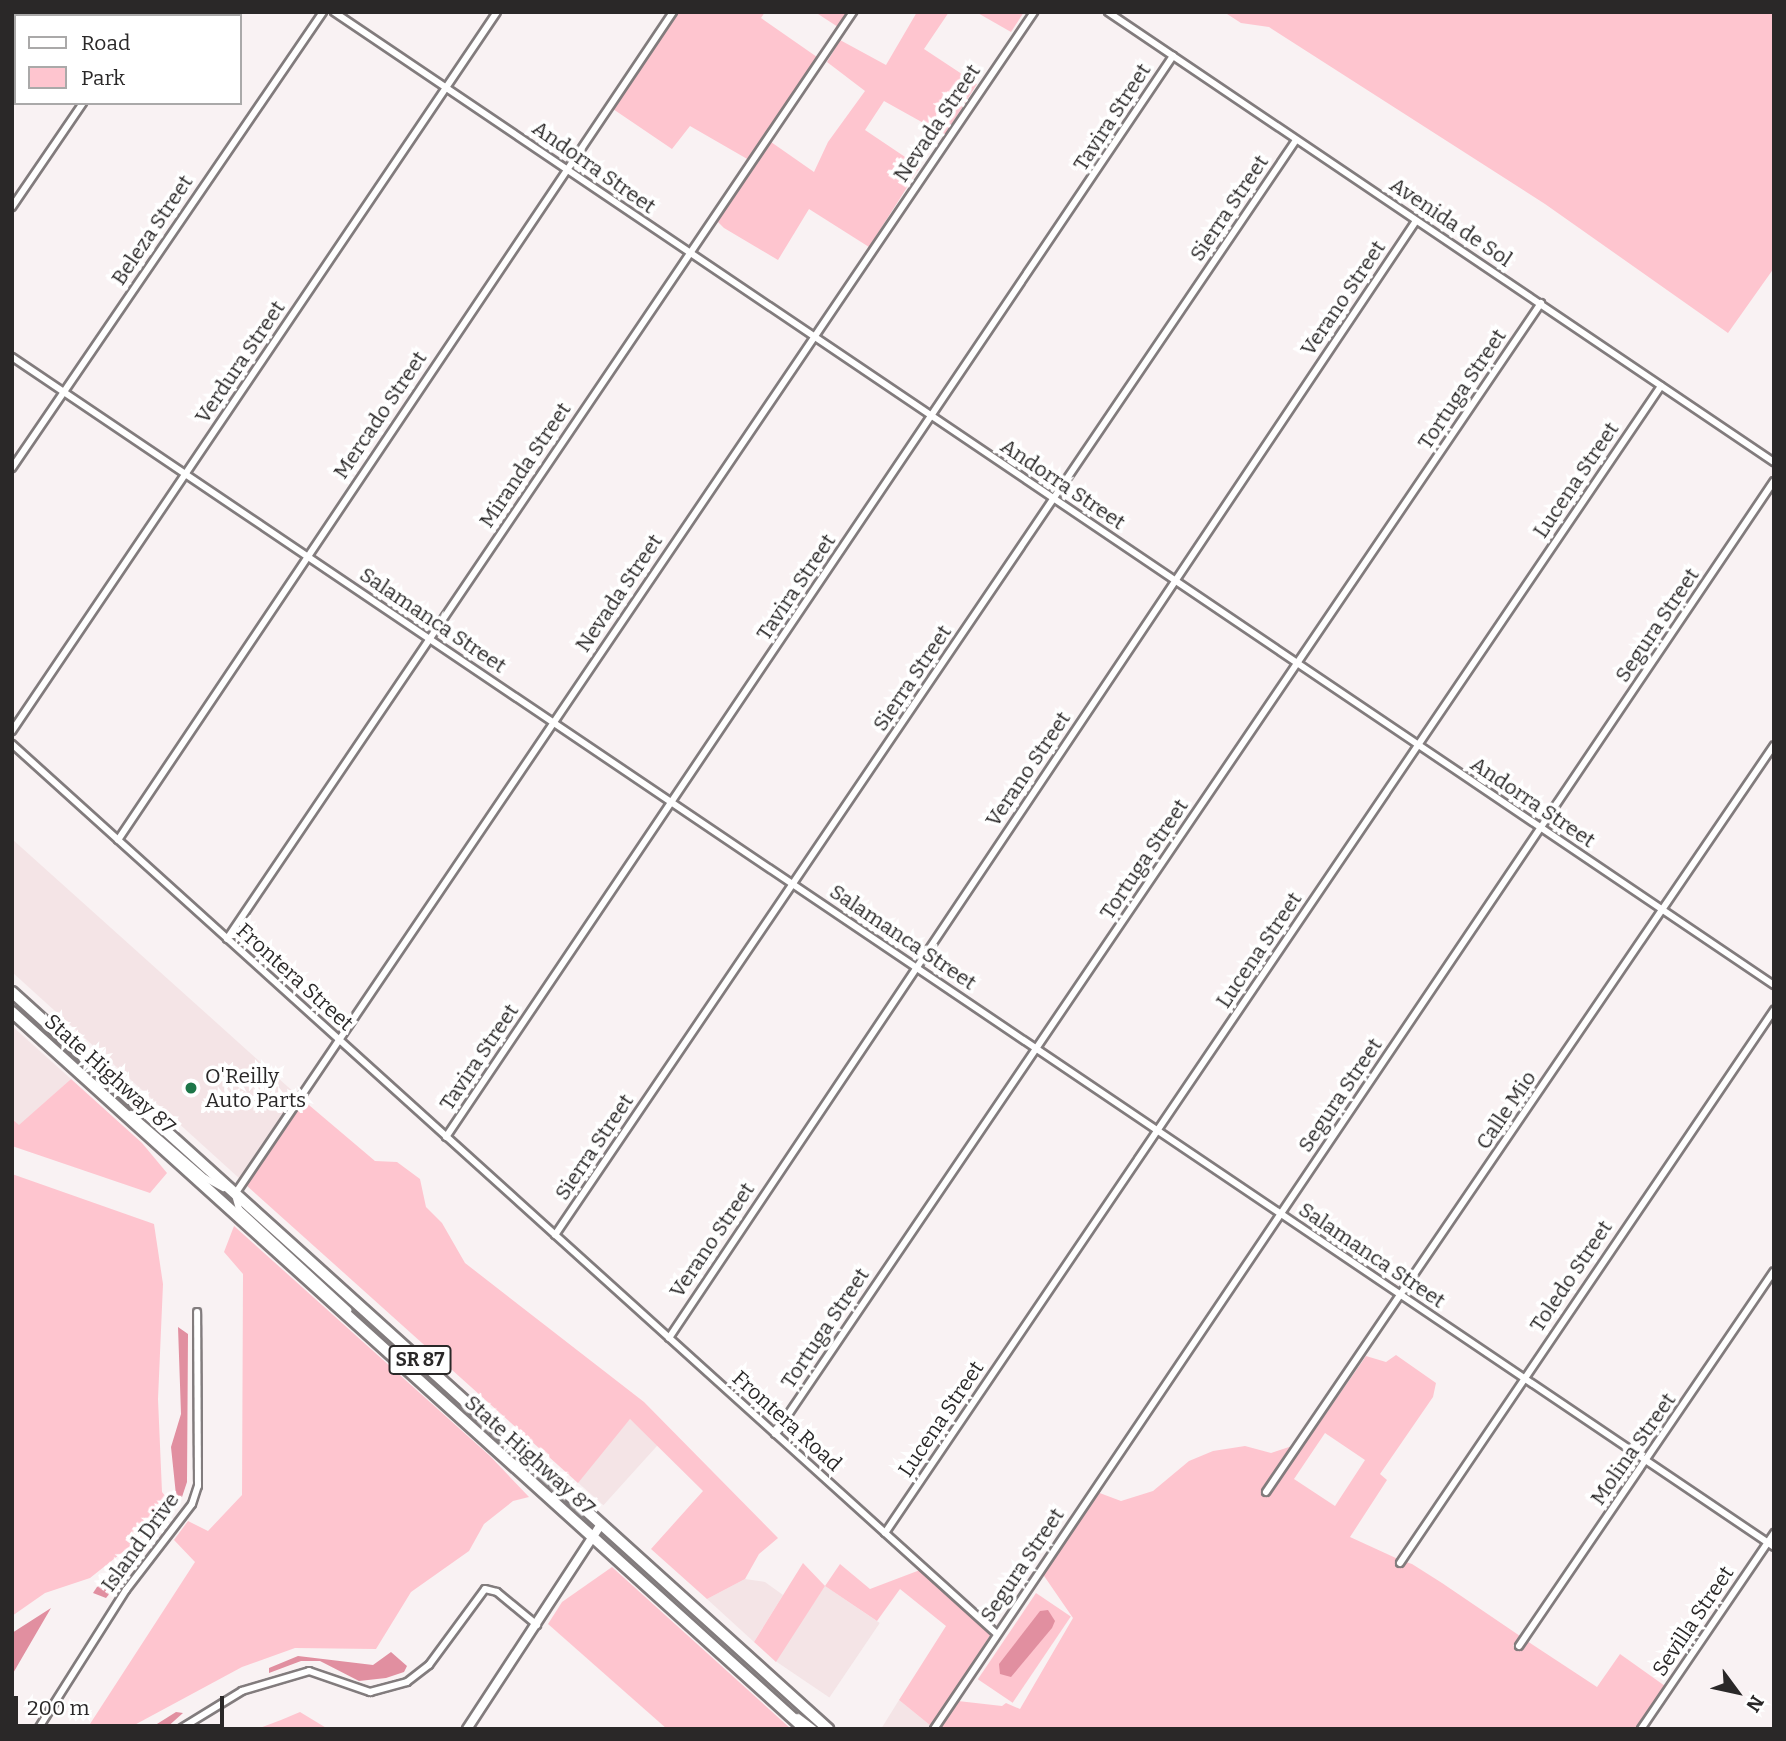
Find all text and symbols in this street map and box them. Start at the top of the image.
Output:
legend [14,14,242,105]
text: Road [81,30,130,56]
street label: Nevada Street [888,59,986,187]
street label: Tavira Street [1068,59,1156,175]
text: Park [81,65,125,91]
street label: Andorra Street [527,115,661,219]
street label: Sierra Street [1184,150,1274,266]
street label: Beleza Street [106,170,198,290]
street label: Avenida de Sol [1385,172,1517,272]
street label: Verano Street [1295,236,1391,360]
street label: Verdura Street [190,296,290,428]
street label: Tortuga Street [1412,324,1512,454]
street label: Mercado Street [328,346,432,484]
street label: Miranda Street [474,398,576,532]
street label: Lucena Street [1528,417,1624,543]
street label: Andorra Street [996,433,1130,535]
street label: Nevada Street [570,529,668,657]
street label: Tavira Street [751,529,841,645]
street label: Salamanca Street [355,562,511,678]
street label: Segura Street [1610,563,1704,687]
street label: Sierra Street [867,620,957,736]
street label: Verano Street [980,707,1076,831]
street label: Andorra Street [1466,751,1600,853]
street label: Tortuga Street [1094,794,1194,924]
street label: Salamanca Street [825,879,981,995]
street label: Lucena Street [1211,887,1307,1013]
street label: Frontera Street [232,918,358,1036]
street label: Tavira Street [434,999,524,1115]
street label: State Highway 87 [40,1009,180,1139]
street label: Segura Street [1293,1033,1387,1157]
place label: O'Reilly Auto Parts [205,1063,306,1113]
street label: Calle Mio [1471,1066,1541,1154]
marker: O'Reilly Auto Parts [183,1080,199,1096]
street label: Sierra Street [549,1089,639,1205]
street label: Verano Street [664,1178,760,1302]
street label: Salamanca Street [1294,1197,1450,1313]
street label: Toledo Street [1525,1216,1617,1336]
street label: Tortuga Street [775,1263,875,1393]
road number: SR 87 [388,1344,452,1376]
street label: Lucena Street [893,1356,989,1482]
street label: Frontera Road [727,1365,847,1477]
street label: Molina Street [1585,1388,1681,1510]
street label: State Highway 87 [460,1390,600,1520]
street label: Island Drive [96,1488,184,1596]
street label: Segura Street [975,1503,1069,1627]
street label: Sevilla Street [1647,1561,1739,1681]
north arrow [1702,1657,1772,1727]
scale bar [18,1682,228,1726]
text: N [1741,1691,1769,1716]
text: 200 m [27,1695,90,1721]

